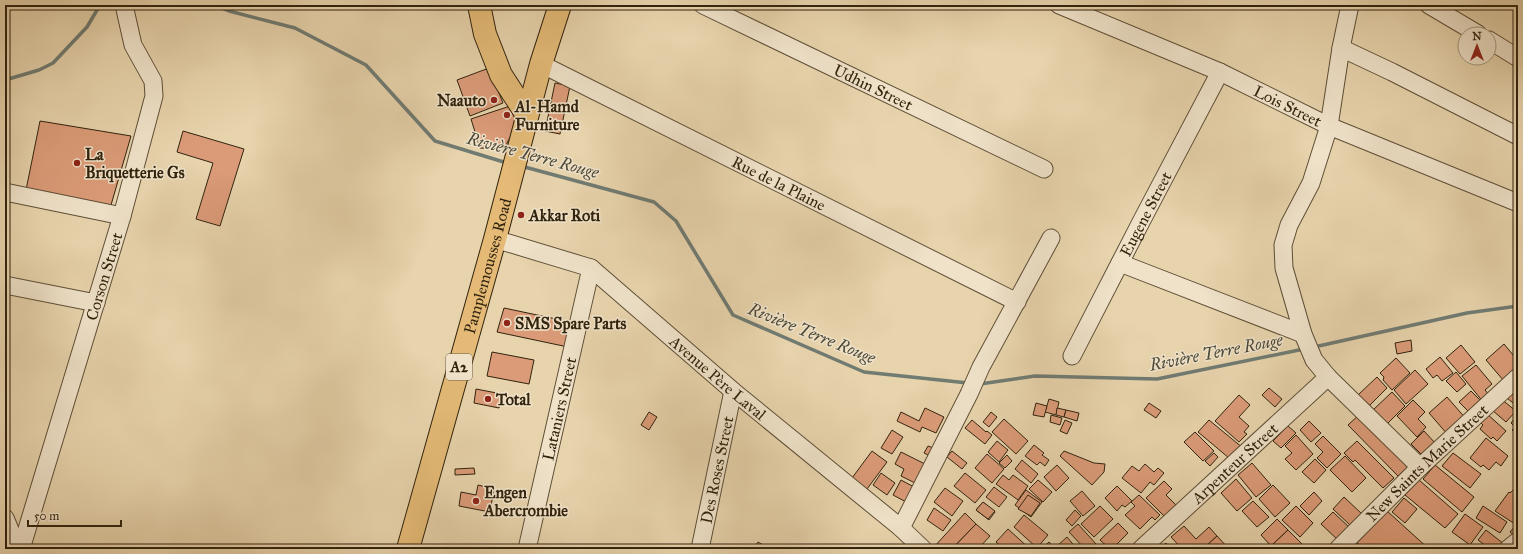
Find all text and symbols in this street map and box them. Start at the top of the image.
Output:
north arrow [1457,26,1497,66]
text: N [1472,30,1482,43]
street label: Udhin Street [830,60,916,115]
street label: Lois Street [1250,81,1325,131]
place label: Naauto [437,91,486,110]
marker: Naauto [489,95,499,105]
place label: Al-Hamd Furniture [514,97,580,134]
marker: Al-Hamd Furniture [502,110,512,120]
water label: Rivière Terre Rouge [464,128,602,183]
place label: La Briquetterie Gs [85,145,185,183]
street label: Rue de la Plaine [729,152,829,215]
marker: La Briquetterie Gs [72,158,82,168]
street label: Eugene Street [1116,168,1176,260]
street label: Pamplemousses Road [460,196,515,336]
place label: Akkar Roti [528,206,601,225]
marker: Akkar Roti [516,210,526,220]
street label: Corson Street [82,230,127,323]
water label: Rivière Terre Rouge [744,298,879,369]
place label: SMS Spare Parts [515,314,627,334]
marker: SMS Spare Parts [502,318,512,328]
water label: Rivière Terre Rouge [1147,329,1285,376]
street label: Avenue Père Laval [665,331,770,424]
road number: A2 [446,354,472,380]
street label: Lataniers Street [538,355,581,462]
place label: Total [495,390,531,409]
marker: Total [483,394,493,404]
street label: New Saints Marie Street [1362,400,1492,525]
street label: Des Roses Street [697,414,738,525]
street label: Arpenteur Street [1187,419,1282,508]
place label: Engen Abercrombie [483,483,568,520]
marker: Engen Abercrombie [471,496,481,506]
scale bar [28,502,121,528]
text: 50 m [34,509,59,523]

